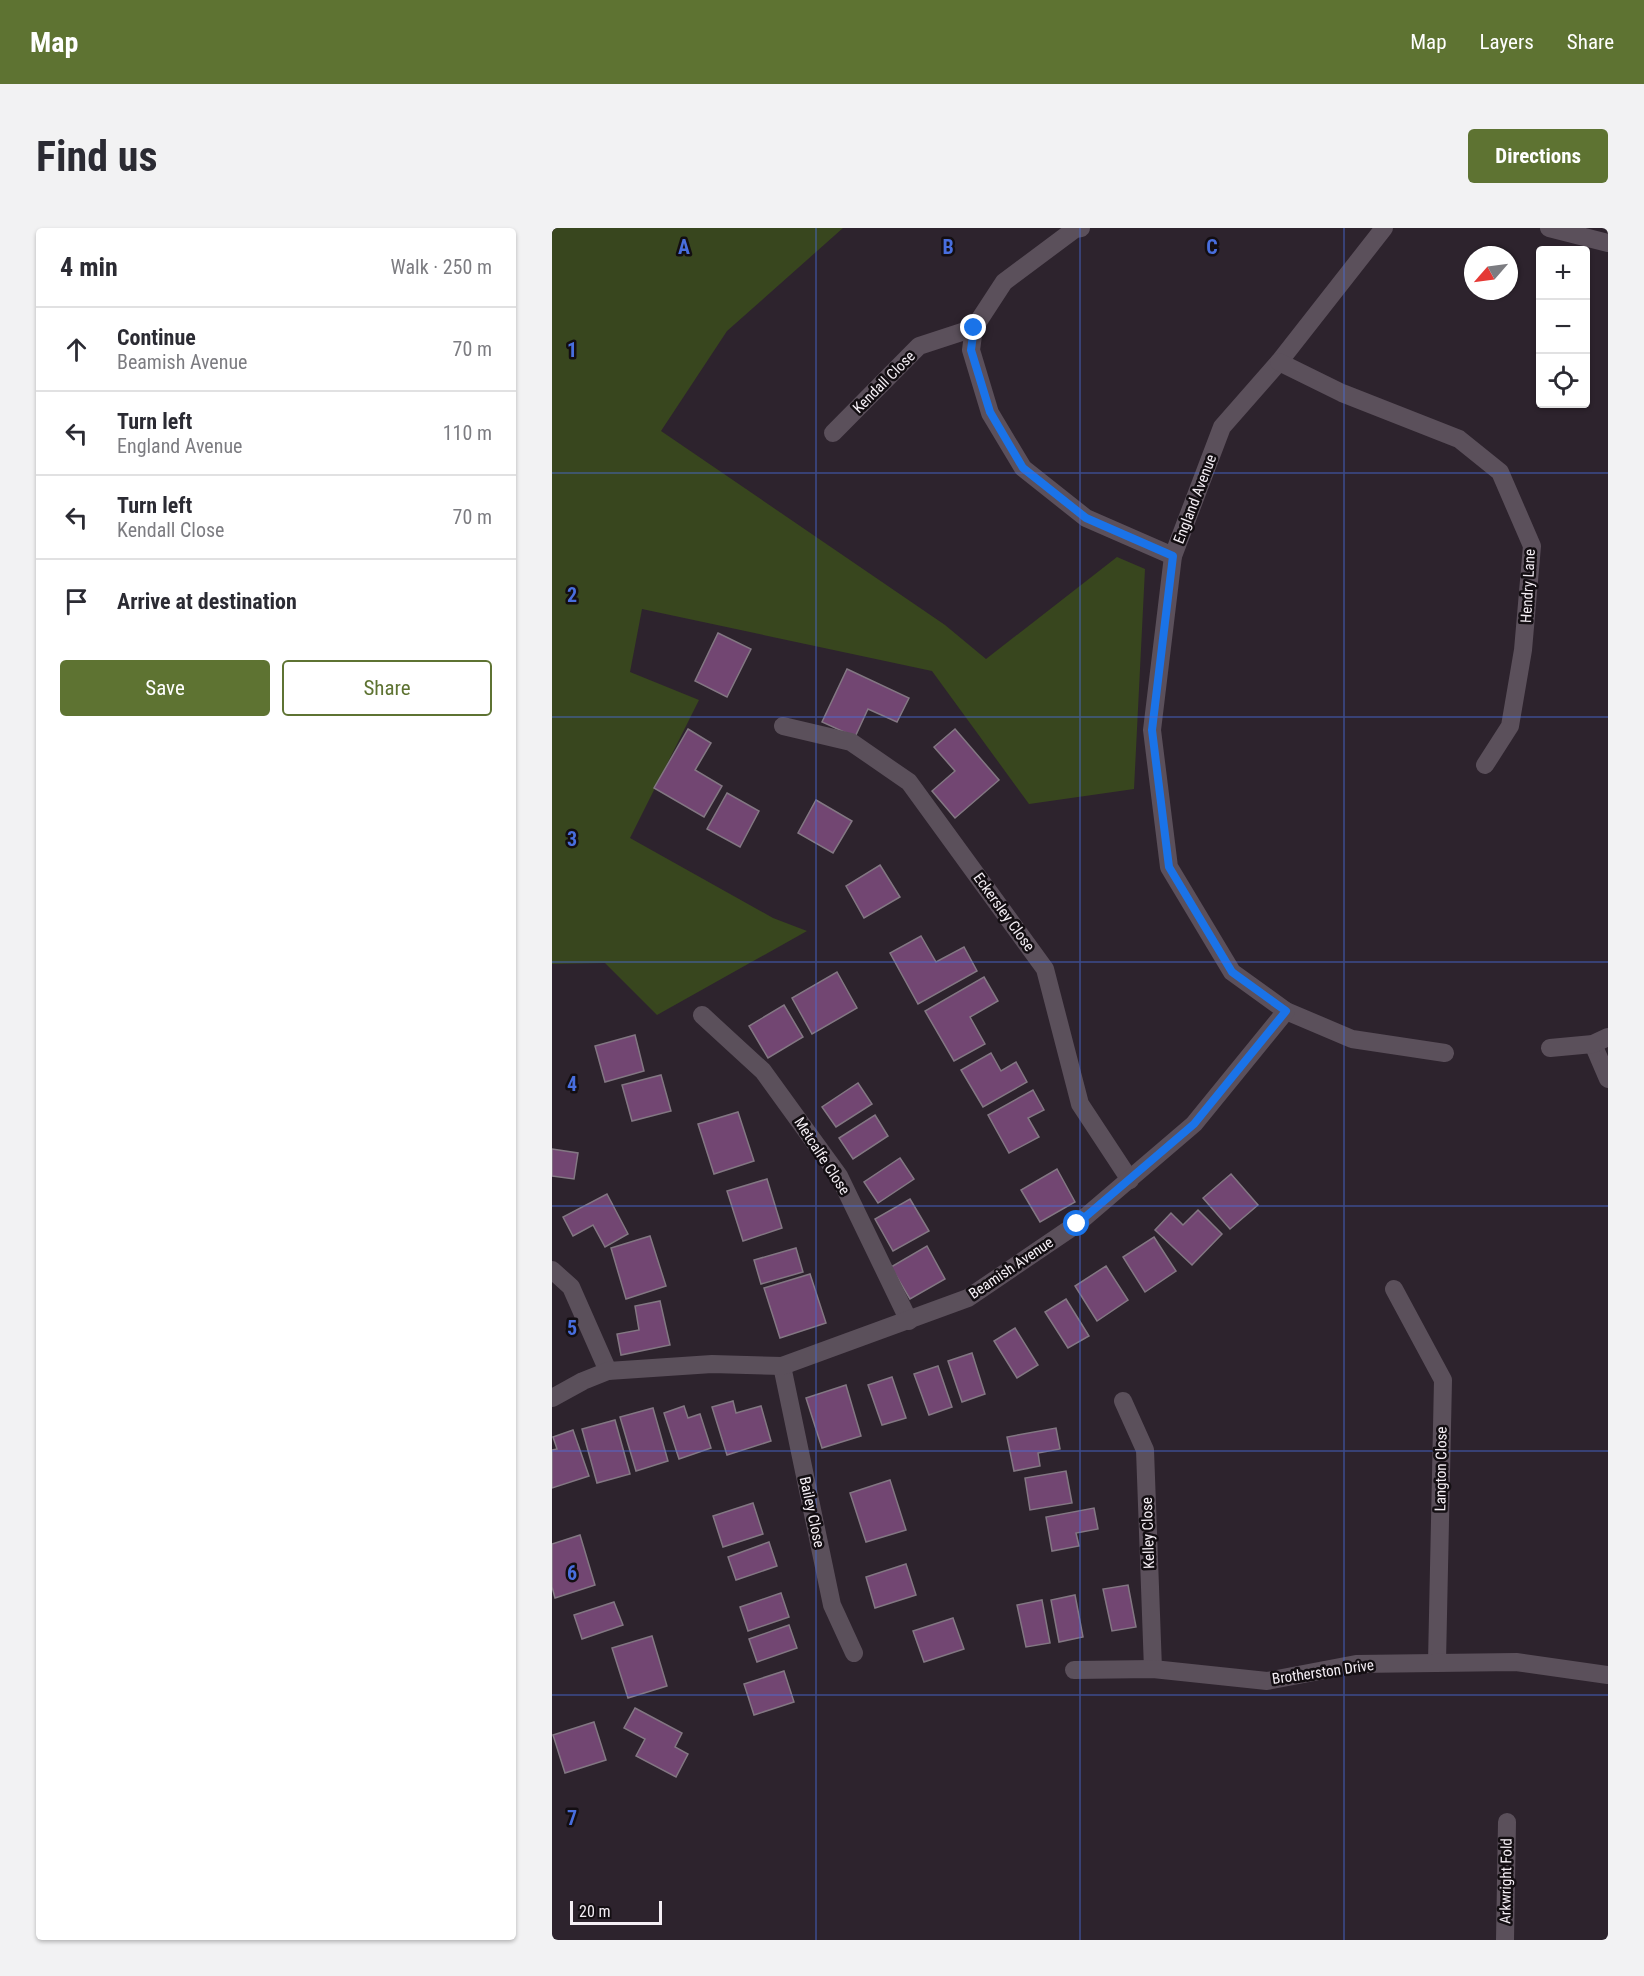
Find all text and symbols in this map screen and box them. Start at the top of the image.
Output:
text: Map [30,26,78,59]
text: Map [1410,30,1447,54]
text: Layers [1480,30,1534,54]
text: Share [1567,30,1614,54]
button: Directions [1468,129,1608,183]
text: Find us [36,132,157,181]
text: A [678,235,690,259]
text: B [942,235,954,259]
text: C [1206,235,1218,259]
north arrow [1464,246,1518,300]
map controls [1536,246,1590,408]
button: + [1536,246,1590,300]
text: 4 min [60,252,118,282]
text: Walk · 250 m [391,255,492,279]
button: − [1536,300,1590,354]
route end [960,314,986,340]
text: Continue [117,325,196,350]
icon: ahead [60,333,93,366]
text: 70 m [453,337,492,361]
text: 1 [567,338,577,362]
street label: Kendall Close [849,347,919,417]
text: Beamish Avenue [117,350,247,374]
button: locate [1536,354,1590,408]
text: Turn left [117,409,192,434]
icon: left [60,417,93,450]
text: 110 m [443,421,492,445]
text: England Avenue [117,434,242,458]
street label: England Avenue [1170,452,1220,546]
text: Turn left [117,493,192,518]
icon: left [60,501,93,534]
text: 70 m [453,505,492,529]
text: Kendall Close [117,518,224,542]
street label: Hendry Lane [1517,549,1539,623]
text: 2 [567,583,577,607]
icon: arrive [60,585,93,618]
text: Arrive at destination [117,589,297,614]
button: Save [60,660,270,716]
button: Share [282,660,492,716]
text: 3 [567,827,577,851]
street label: Eckersley Close [969,869,1039,955]
text: 4 [567,1072,577,1096]
street label: Metcalfe Close [790,1114,854,1198]
route start [1063,1210,1089,1236]
street label: Beamish Avenue [965,1233,1057,1303]
text: 5 [567,1316,577,1340]
street label: Langton Close [1431,1426,1451,1512]
street label: Bailey Close [796,1475,828,1549]
street label: Kelley Close [1138,1497,1158,1569]
text: 6 [567,1561,577,1585]
street label: Brotherston Drive [1271,1656,1375,1688]
text: 7 [567,1806,577,1830]
street label: Arkwright Fold [1496,1838,1516,1924]
scale bar [570,1898,662,1926]
text: 20 m [579,1902,611,1921]

